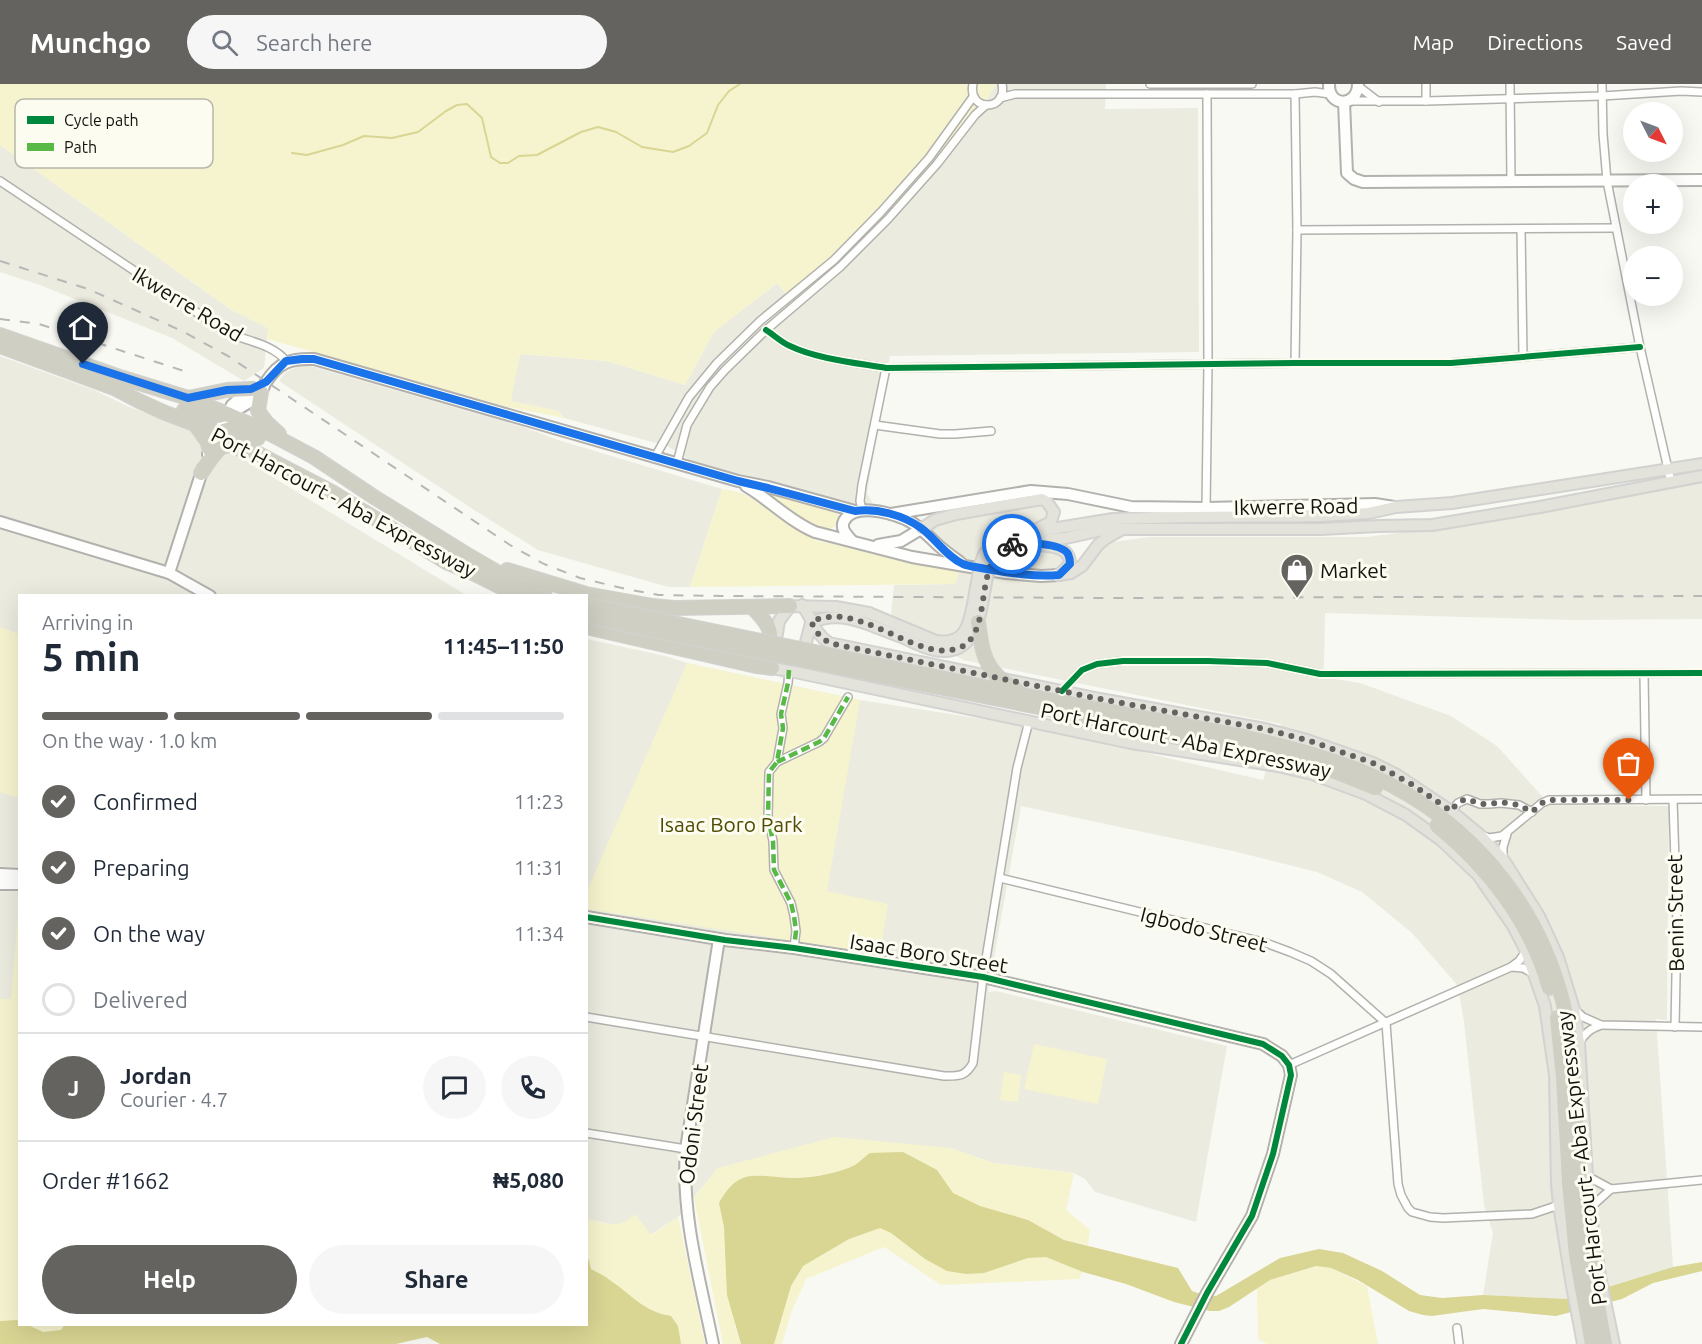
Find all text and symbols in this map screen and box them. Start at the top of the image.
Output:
search box [187,15,607,69]
icon: search [208,26,241,59]
text: Munchgo [30,27,151,58]
text: Search here [256,30,372,55]
text: Map [1413,30,1454,54]
text: Directions [1487,30,1583,54]
text: Saved [1616,30,1672,54]
legend [15,99,213,168]
north arrow [1623,102,1683,162]
map controls [1623,102,1683,306]
text: Cycle path [64,111,139,129]
text: Path [64,138,97,156]
button: + [1623,174,1683,234]
button: − [1623,246,1683,306]
street label: Ikwerre Road [128,262,248,346]
pin [57,302,108,364]
icon: home [66,311,99,344]
street label: Port Harcourt - Aba Expressway [208,422,480,582]
street label: Ikwerre Road [1234,493,1358,519]
courier [982,514,1042,574]
icon: bike [996,528,1029,561]
shop icon: Market [1279,552,1315,599]
place label: Market [1320,558,1387,582]
text: Arriving in [42,611,133,634]
text: 11:45–11:50 [443,633,564,658]
text: 5 min [42,635,141,678]
street label: Port Harcourt - Aba Expressway [1039,697,1333,783]
text: On the way · 1.0 km [42,729,217,752]
pin [1603,738,1654,800]
icon: bag [1612,747,1645,780]
icon: check [42,785,75,818]
text: Confirmed [93,789,198,814]
text: 11:23 [514,790,564,813]
park label: Isaac Boro Park [659,812,803,836]
icon: check [42,851,75,884]
street label: Benin Street [1662,854,1688,972]
text: Preparing [93,855,190,880]
text: 11:31 [514,856,564,879]
street label: Igbodo Street [1138,902,1270,956]
icon: check [42,917,75,950]
text: On the way [93,921,205,946]
text: 11:34 [514,922,564,945]
street label: Isaac Boro Street [848,929,1010,977]
text: Delivered [93,987,188,1012]
street label: Port Harcourt - Aba Expressway [1551,1010,1611,1306]
button: chat [423,1056,486,1119]
button: phone [501,1056,564,1119]
street label: Odoni Street [674,1062,712,1186]
text: Jordan [120,1063,192,1088]
text: J [68,1075,79,1100]
text: Courier · 4.7 [120,1088,228,1111]
text: ₦5,080 [493,1167,564,1192]
text: Order #1662 [42,1168,170,1193]
button: Help [42,1245,297,1314]
button: Share [309,1245,564,1314]

